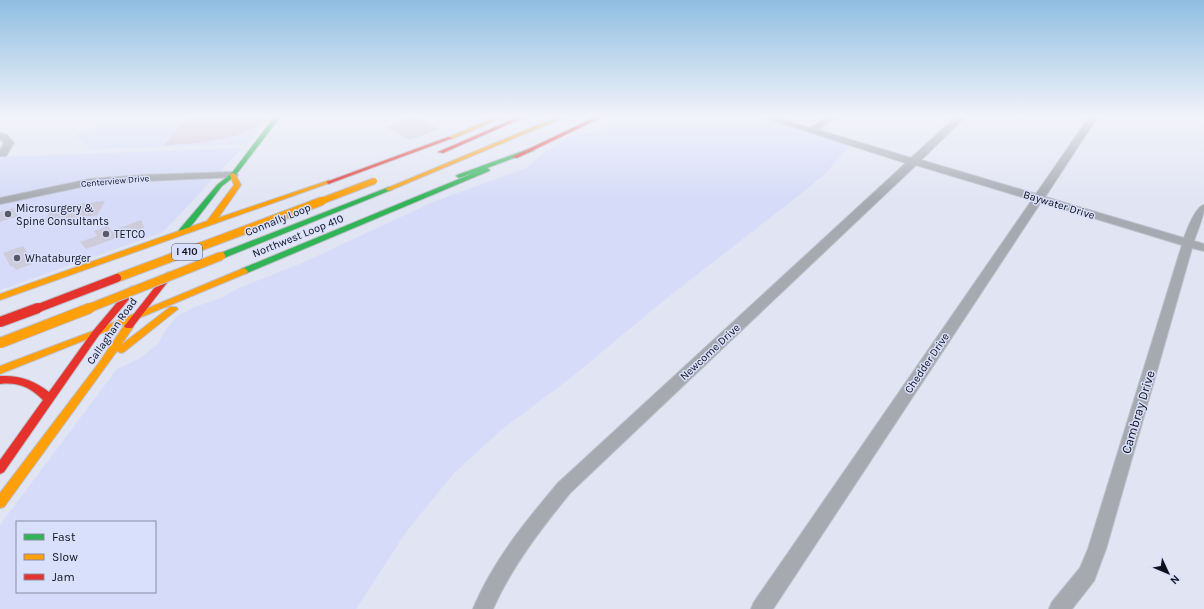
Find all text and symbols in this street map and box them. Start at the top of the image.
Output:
street label: Centerview Drive [81,173,150,189]
street label: Baywater Drive [1022,188,1097,222]
street label: Connally Loop [243,201,313,239]
place label: Microsurgery & Spine Consultants [16,202,109,228]
marker: Microsurgery & Spine Consultants [3,209,13,219]
street label: Northwest Loop 410 [251,212,345,260]
place label: TETCO [114,228,145,241]
marker: TETCO [101,229,111,239]
road number: I 410 [172,244,202,260]
place label: Whataburger [25,252,91,265]
marker: Whataburger [12,253,22,263]
street label: Callaghan Road [84,295,140,367]
street label: Newcome Drive [677,321,743,383]
street label: Chedder Drive [902,330,952,396]
street label: Cambray Drive [1118,368,1158,455]
legend [16,521,156,593]
text: Fast [52,530,76,544]
text: Slow [52,550,78,564]
north arrow [1148,553,1188,593]
text: Jam [52,570,75,584]
text: N [1167,572,1182,587]

